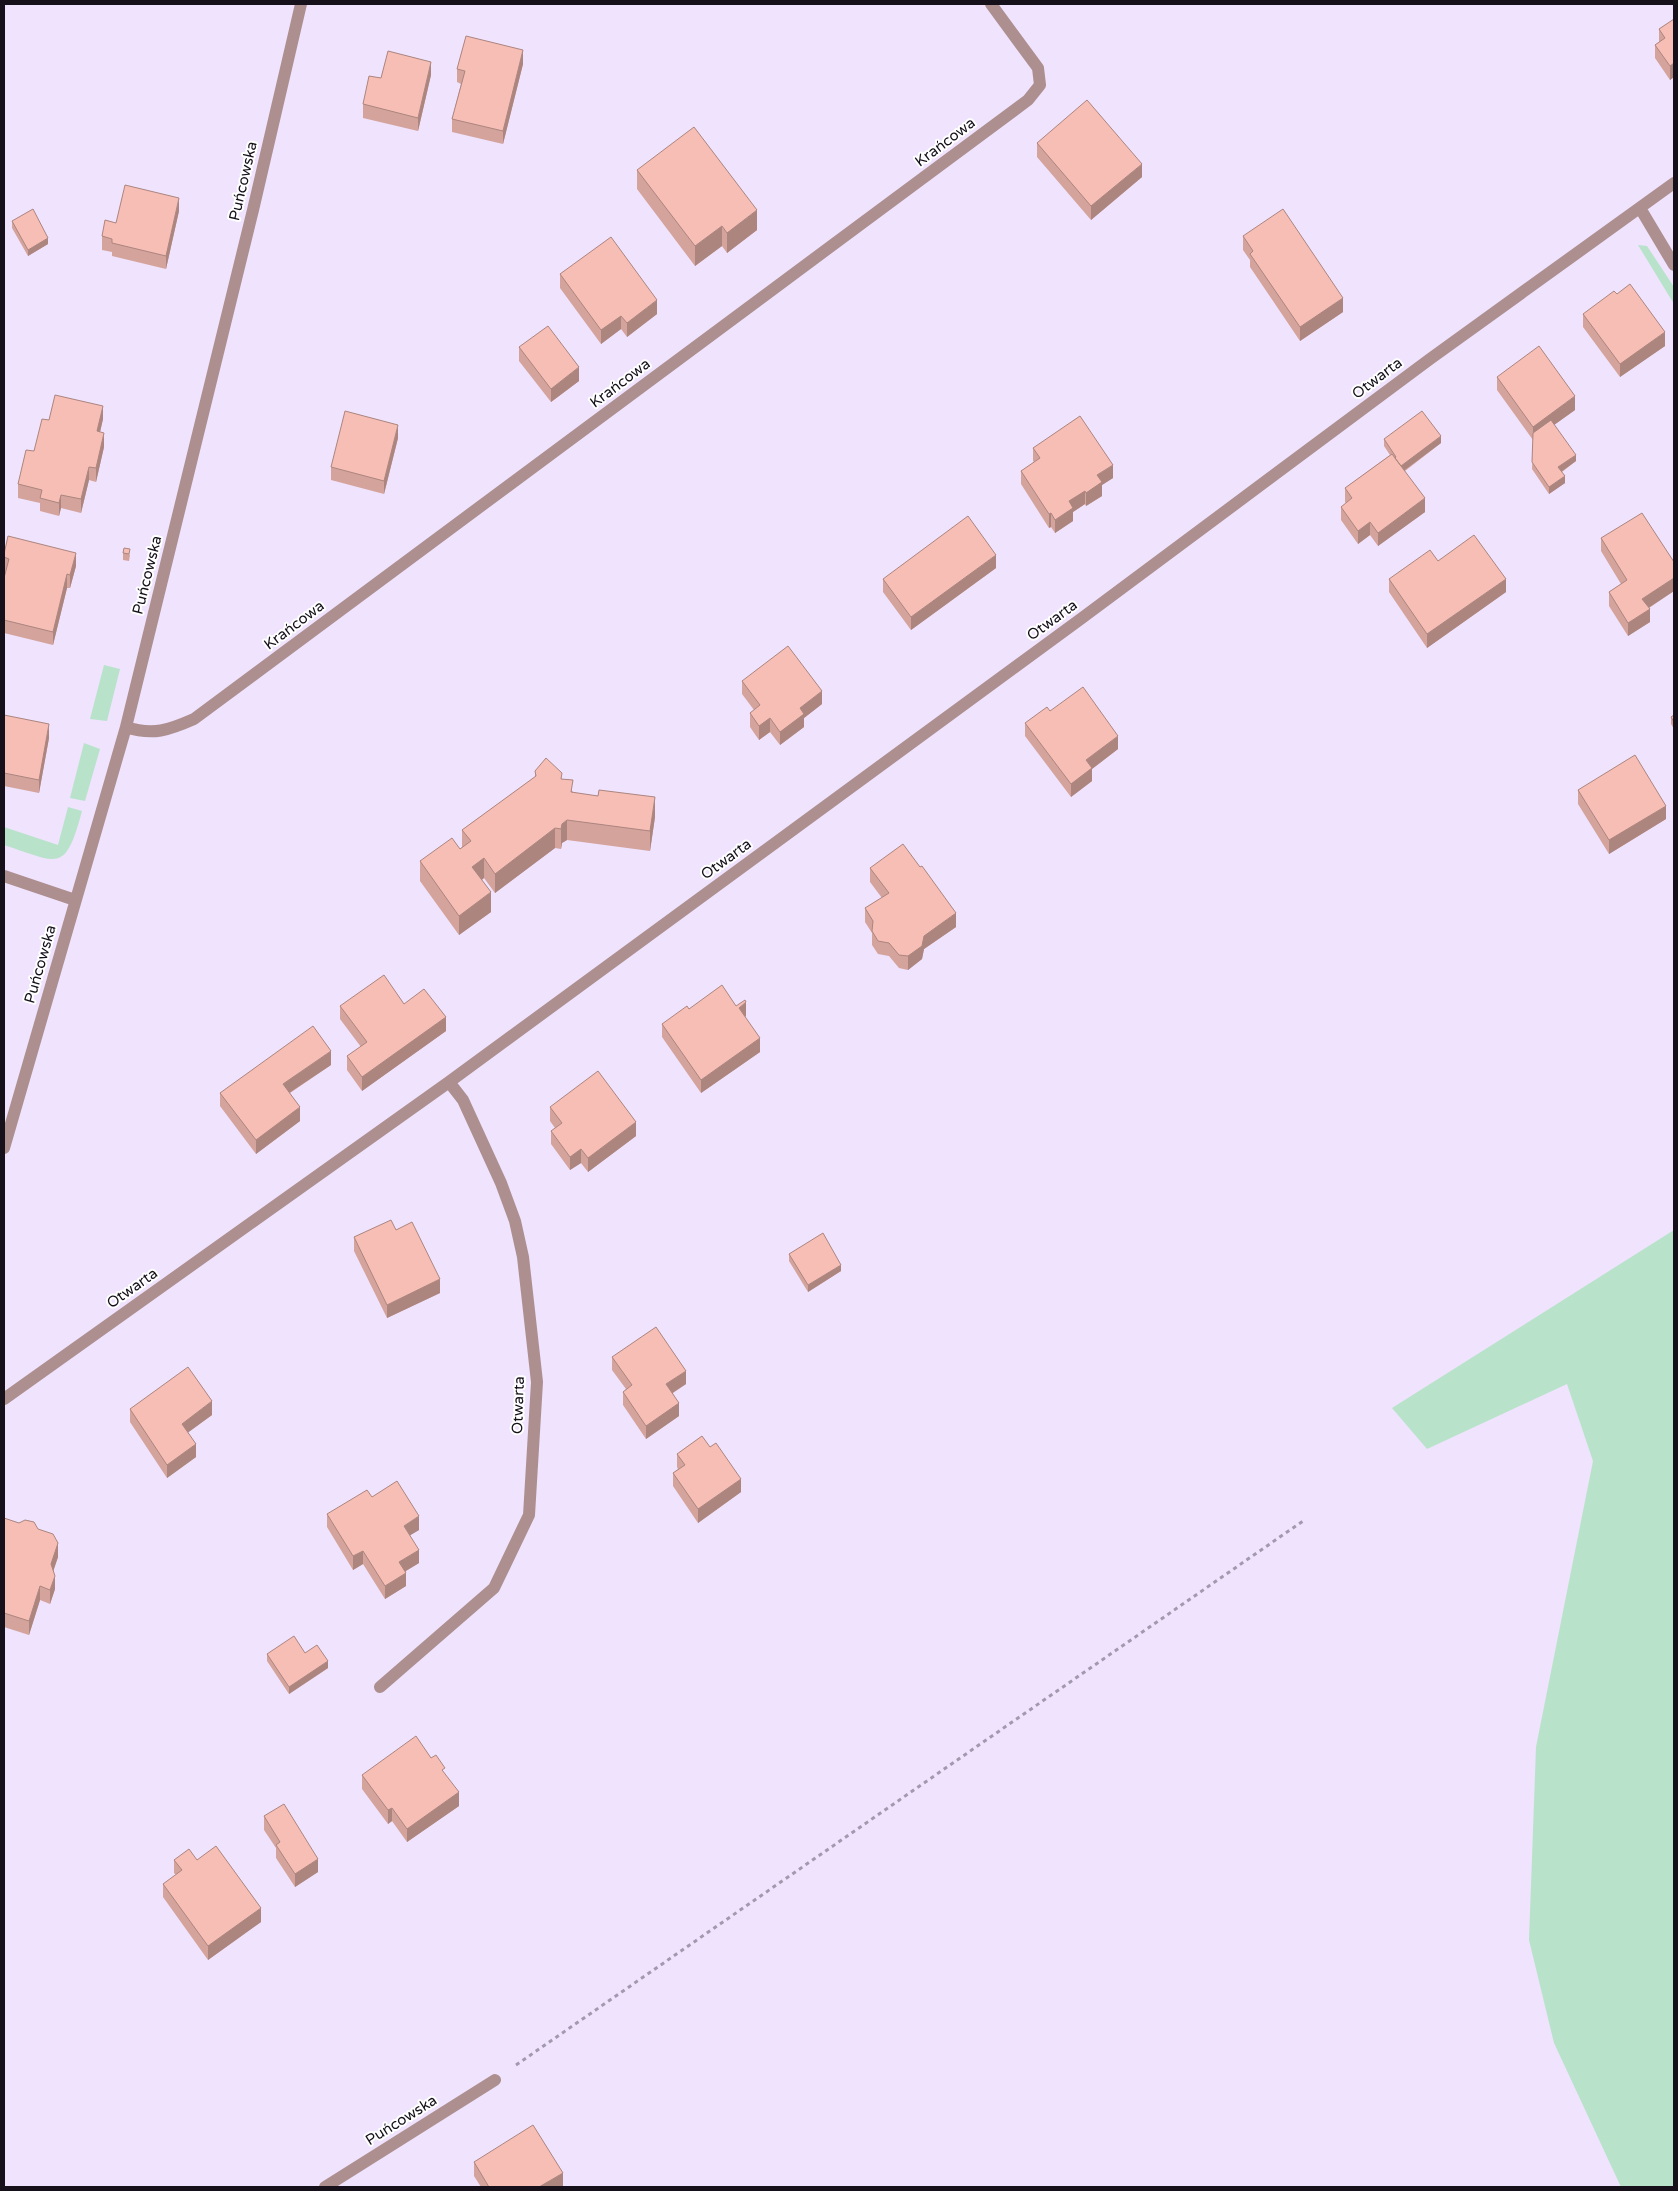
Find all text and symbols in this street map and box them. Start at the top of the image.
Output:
street label: Krańcowa [911,114,979,170]
street label: Puńcowska [225,140,261,222]
street label: Otwarta [1348,353,1406,403]
street label: Krańcowa [586,355,654,411]
street label: Puńcowska [129,534,165,616]
street label: Otwarta [1023,596,1081,644]
street label: Krańcowa [260,597,328,653]
street label: Otwarta [697,835,755,883]
street label: Puńcowska [20,923,60,1005]
street label: Otwarta [103,1264,161,1312]
street label: Otwarta [508,1376,528,1434]
street label: Puńcowska [362,2091,440,2149]

